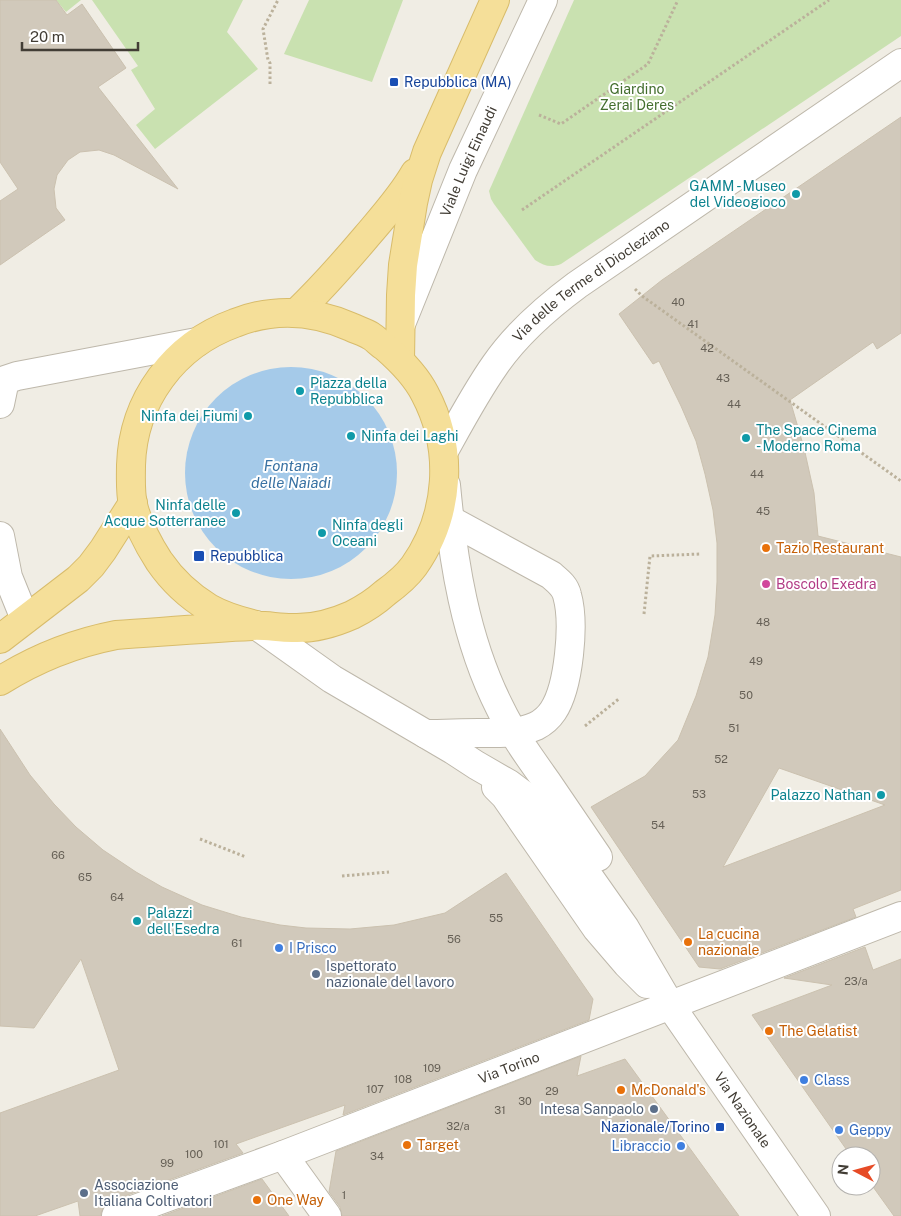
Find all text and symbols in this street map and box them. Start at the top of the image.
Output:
scale bar [22,20,139,52]
text: 20 m [30,28,65,45]
place label: Repubblica (MA) [404,74,512,90]
marker: Repubblica (MA) [388,76,400,88]
park label: Giardino Zerai Deres [600,81,674,113]
street label: Viale Luigi Einaudi [437,104,500,219]
place label: GAMM - Museo del Videogioco [689,178,786,210]
marker: GAMM - Museo del Videogioco [790,188,802,200]
street label: Via delle Terme di Diocleziano [509,216,673,345]
house number: 40 [671,296,685,308]
house number: 41 [687,318,699,330]
house number: 42 [700,342,714,354]
house number: 43 [716,372,730,384]
place label: Piazza della Repubblica [310,375,387,407]
marker: Piazza della Repubblica [294,385,306,397]
house number: 44 [727,398,741,410]
place label: Ninfa dei Fiumi [141,408,238,424]
marker: Ninfa dei Fiumi [242,410,254,422]
place label: The Space Cinema - Moderno Roma [756,422,877,454]
place label: Ninfa dei Laghi [361,428,459,444]
marker: Ninfa dei Laghi [345,430,357,442]
marker: The Space Cinema - Moderno Roma [740,432,752,444]
water label: Fontana delle Naiadi [251,457,331,491]
house number: 44 [750,468,764,480]
place label: Ninfa delle Acque Sotterranee [104,497,226,529]
house number: 45 [756,505,770,517]
marker: Ninfa delle Acque Sotterranee [230,507,242,519]
place label: Ninfa degli Oceani [332,517,403,549]
marker: Ninfa degli Oceani [316,527,328,539]
place label: Tazio Restaurant [776,540,884,556]
marker: Tazio Restaurant [760,542,772,554]
place label: Repubblica [210,548,283,564]
marker: Repubblica [192,549,206,563]
place label: Boscolo Exedra [776,576,877,592]
marker: Boscolo Exedra [760,578,772,590]
house number: 48 [756,616,770,628]
house number: 49 [749,655,763,667]
house number: 50 [739,689,753,701]
house number: 51 [728,722,740,734]
house number: 52 [714,753,728,765]
place label: Palazzo Nathan [771,787,871,803]
house number: 53 [692,788,706,800]
marker: Palazzo Nathan [875,789,887,801]
house number: 54 [651,819,665,831]
house number: 66 [51,849,65,861]
house number: 65 [78,871,92,883]
house number: 64 [110,891,124,903]
place label: Palazzi dell'Esedra [147,905,219,937]
house number: 55 [489,912,503,924]
marker: Palazzi dell'Esedra [131,915,143,927]
place label: La cucina nazionale [698,926,760,958]
house number: 56 [447,933,461,945]
marker: La cucina nazionale [682,936,694,948]
house number: 61 [231,937,243,949]
place label: I Prisco [289,940,337,956]
marker: I Prisco [273,942,285,954]
place label: Ispettorato nazionale del lavoro [326,958,454,990]
marker: Ispettorato nazionale del lavoro [310,968,322,980]
house number: 23/a [844,975,868,987]
place label: The Gelatist [779,1023,858,1039]
marker: The Gelatist [763,1025,775,1037]
street label: Via Torino [476,1049,542,1087]
house number: 109 [423,1062,441,1074]
street label: Via Nazionale [711,1069,774,1151]
place label: Class [814,1072,850,1088]
house number: 108 [394,1073,412,1085]
marker: Class [798,1074,810,1086]
place label: McDonald's [631,1082,706,1098]
house number: 107 [366,1083,384,1095]
marker: McDonald's [615,1084,627,1096]
house number: 29 [545,1085,559,1097]
house number: 30 [518,1095,532,1107]
place label: Intesa Sanpaolo [540,1101,644,1117]
marker: Intesa Sanpaolo [648,1103,660,1115]
house number: 31 [494,1104,506,1116]
place label: Nazionale/Torino [601,1119,710,1135]
house number: 32/a [446,1120,470,1132]
marker: Nazionale/Torino [714,1121,726,1133]
place label: Geppy [849,1122,892,1138]
marker: Geppy [833,1124,845,1136]
place label: Target [417,1137,459,1153]
house number: 101 [213,1138,229,1150]
place label: Libraccio [612,1138,671,1154]
marker: Target [401,1139,413,1151]
marker: Libraccio [675,1140,687,1152]
north arrow [831,1146,881,1196]
house number: 100 [185,1148,203,1160]
house number: 34 [370,1150,384,1162]
house number: 99 [160,1157,174,1169]
text: N [835,1163,852,1176]
place label: Associazione Italiana Coltivatori [94,1177,212,1209]
marker: Associazione Italiana Coltivatori [78,1187,90,1199]
house number: 1 [342,1189,346,1201]
place label: One Way [267,1192,324,1208]
marker: One Way [251,1194,263,1206]

